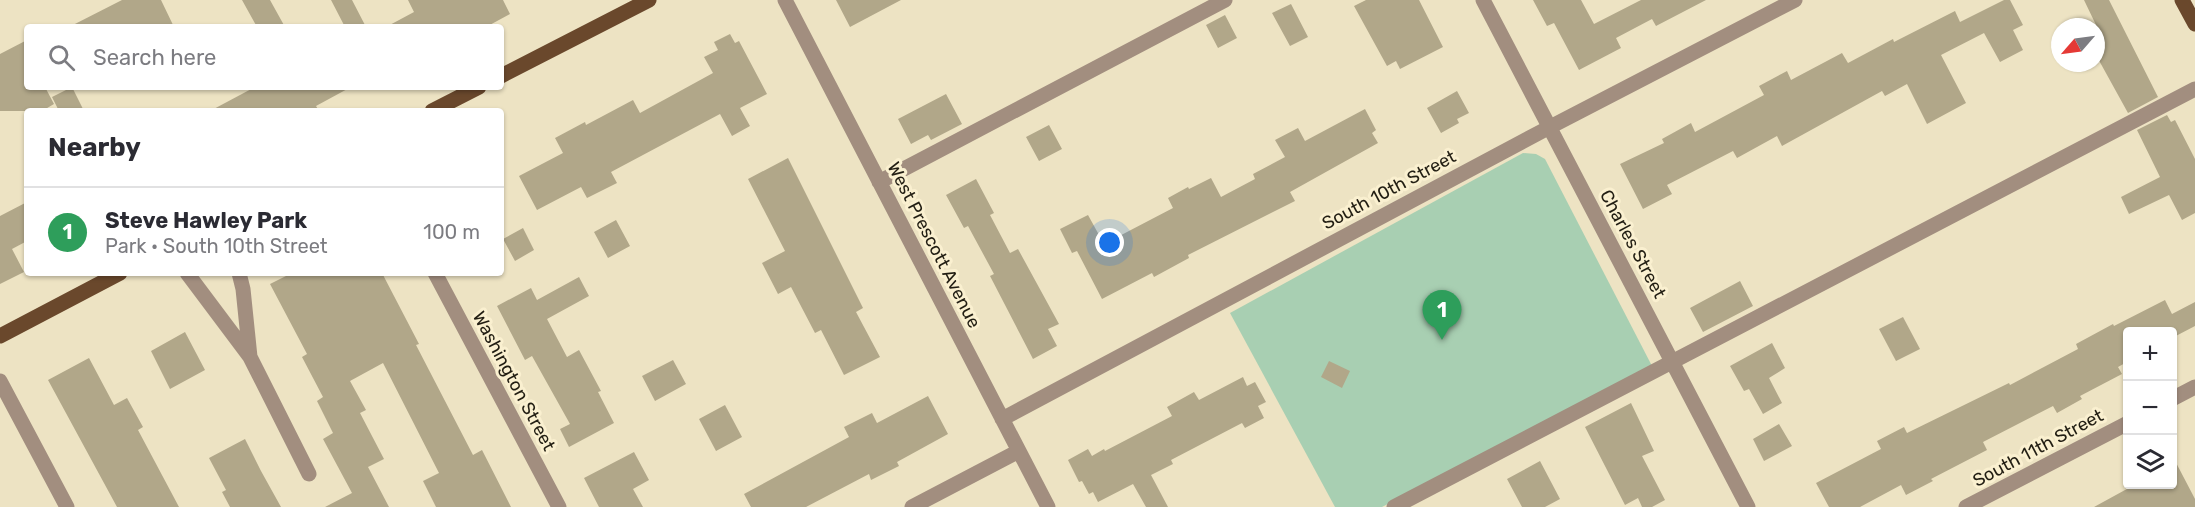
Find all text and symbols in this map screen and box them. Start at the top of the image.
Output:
north arrow [2051,18,2105,72]
search box [24,24,504,90]
icon: search [45,41,78,74]
text: Search here [93,44,216,71]
text: Nearby [48,132,141,163]
street label: South 10th Street [1318,145,1460,235]
street label: West Prescott Avenue [883,158,985,332]
street label: Charles Street [1595,186,1671,302]
text: Steve Hawley Park [105,207,307,234]
text: 1 [63,220,72,244]
text: 100 m [423,220,480,244]
your location [1095,228,1124,257]
text: Park · South 10th Street [105,234,328,258]
pin: 1 [1422,290,1462,340]
street label: Washington Street [468,307,560,455]
map controls [2123,327,2177,489]
button: + [2123,327,2177,381]
button: − [2123,381,2177,435]
street label: South 11th Street [1969,404,2107,492]
button: layers [2123,435,2177,489]

